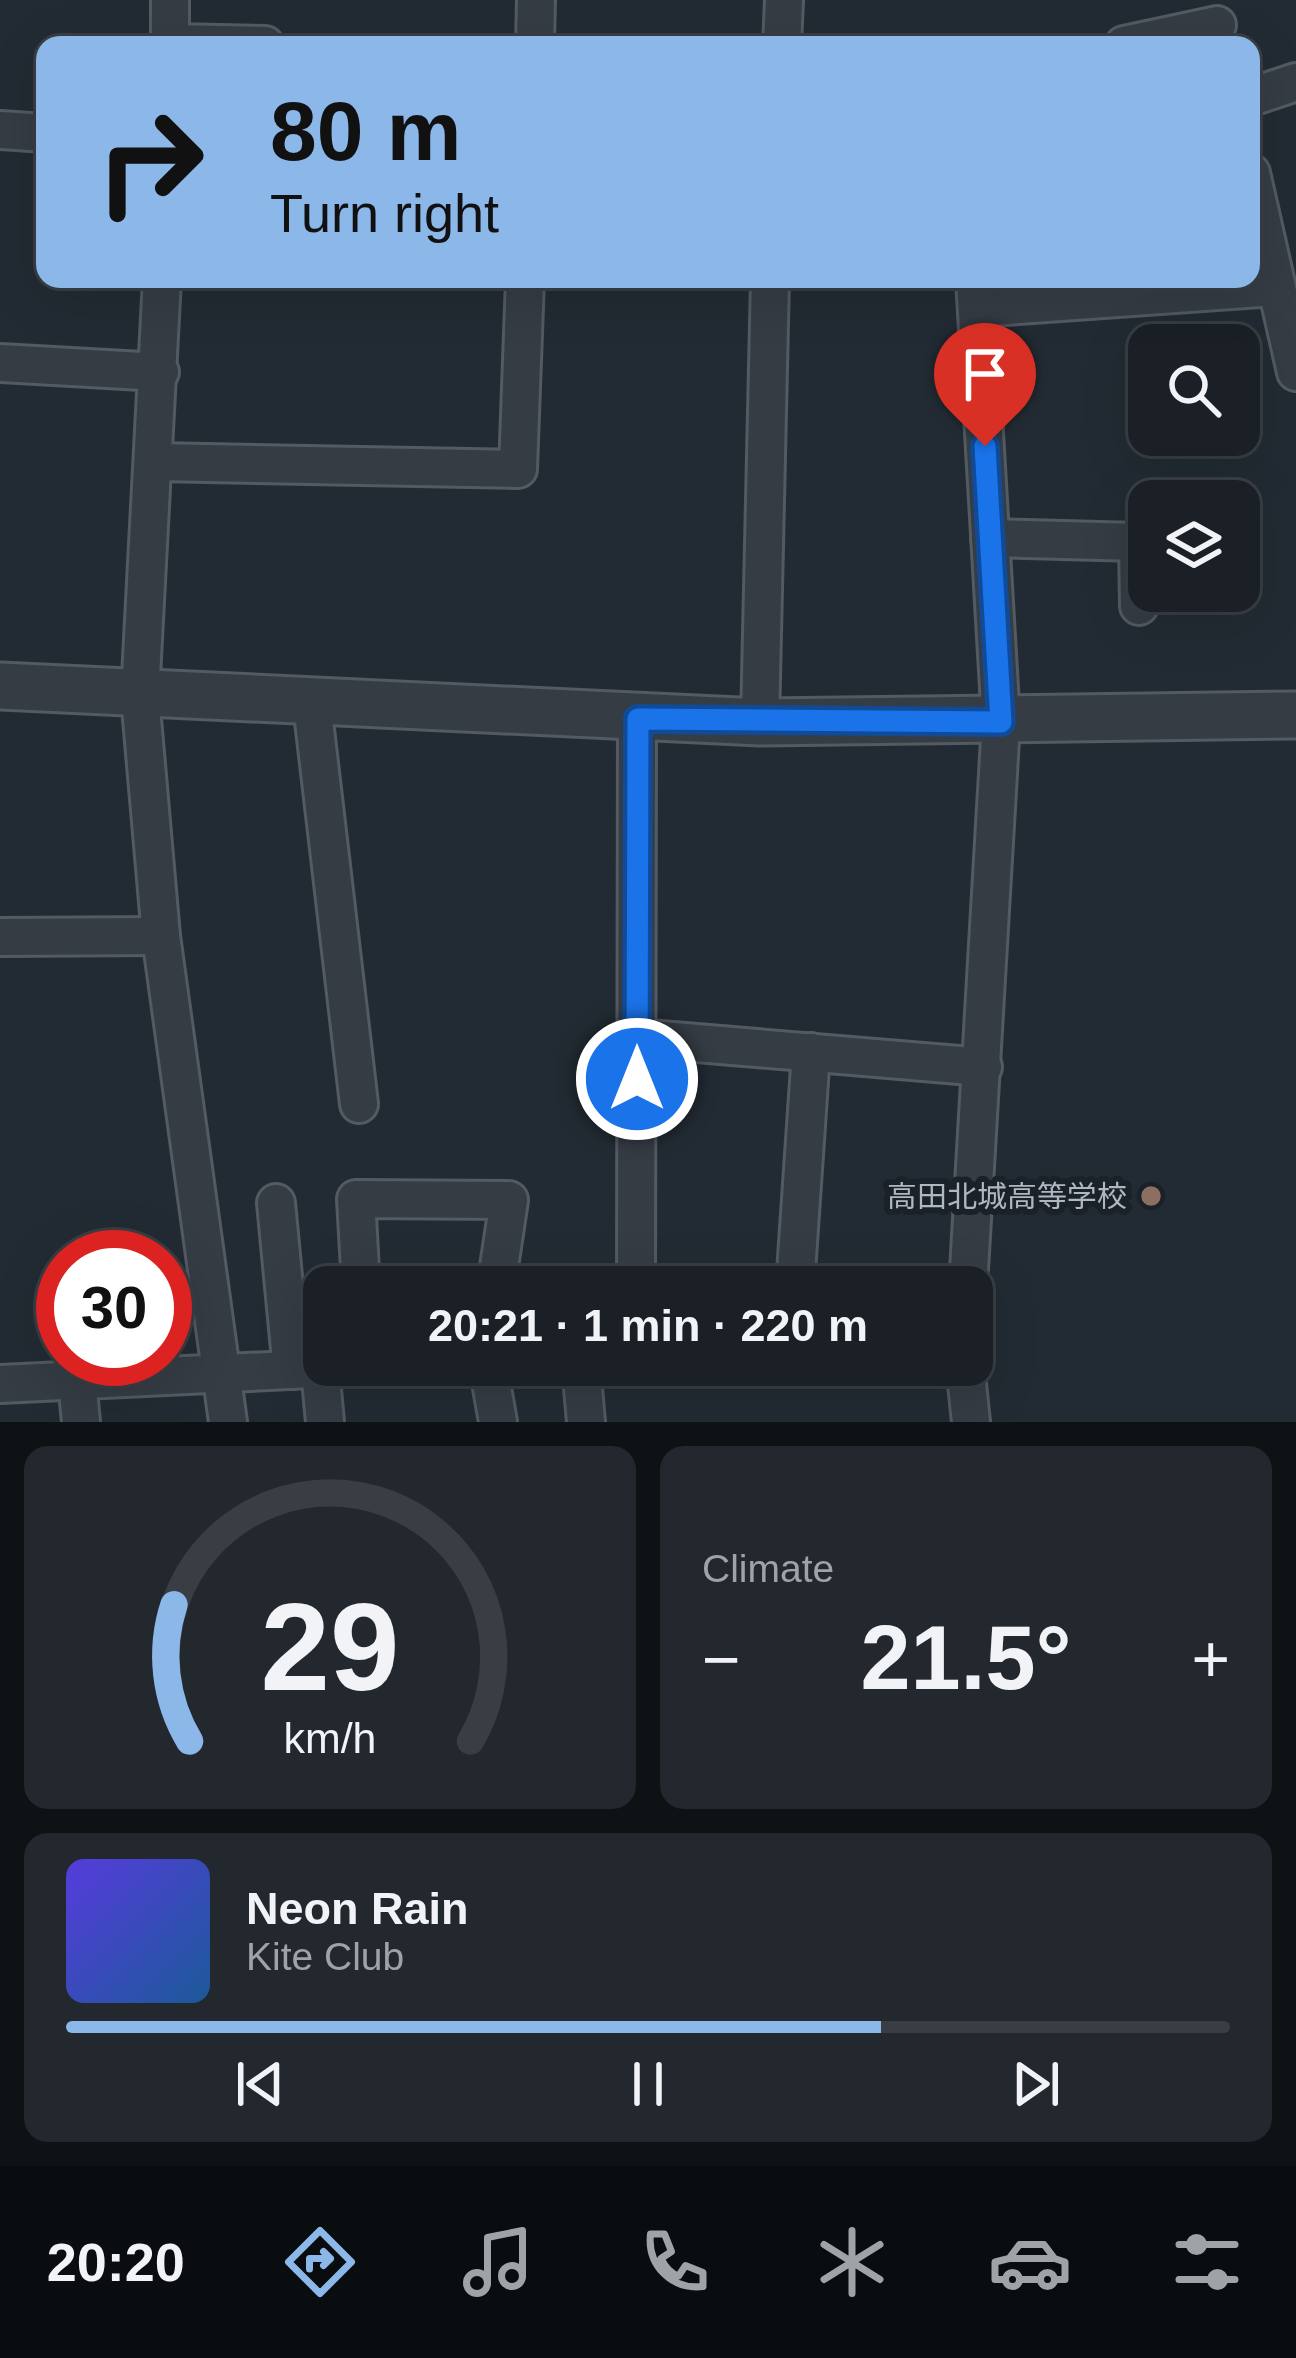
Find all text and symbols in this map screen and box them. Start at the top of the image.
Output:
icon: right [72,84,228,240]
text: 80 m [270,84,461,178]
text: Turn right [270,183,499,243]
pin [934,323,1036,446]
map controls [1128,324,1260,612]
button: search [1128,324,1260,456]
icon: arrive [952,341,1018,407]
button: layers [1128,480,1260,612]
position arrow [574,1016,700,1142]
place label: 高田北城高等学校 [887,1180,1127,1213]
marker: 高田北城高等学校 [1138,1183,1164,1209]
speed limit sign: 30 [36,1230,192,1386]
text: 20:21 · 1 min · 220 m [428,1300,868,1351]
text: Climate [702,1547,834,1590]
text: 29 [261,1577,399,1716]
text: 21.5° [860,1608,1072,1708]
text: − [702,1622,741,1696]
text: + [1191,1622,1230,1696]
text: km/h [284,1713,376,1761]
text: Neon Rain [246,1883,469,1934]
text: Kite Club [246,1935,404,1978]
icon: previous [227,2051,293,2117]
icon: pause [615,2051,681,2117]
icon: next [1003,2051,1069,2117]
icon: directions [278,2220,362,2304]
icon: music [456,2220,540,2304]
icon: phone [633,2220,717,2304]
icon: climate [810,2220,894,2304]
icon: car [988,2220,1072,2304]
icon: filters [1165,2220,1249,2304]
text: 20:20 [47,2232,185,2292]

